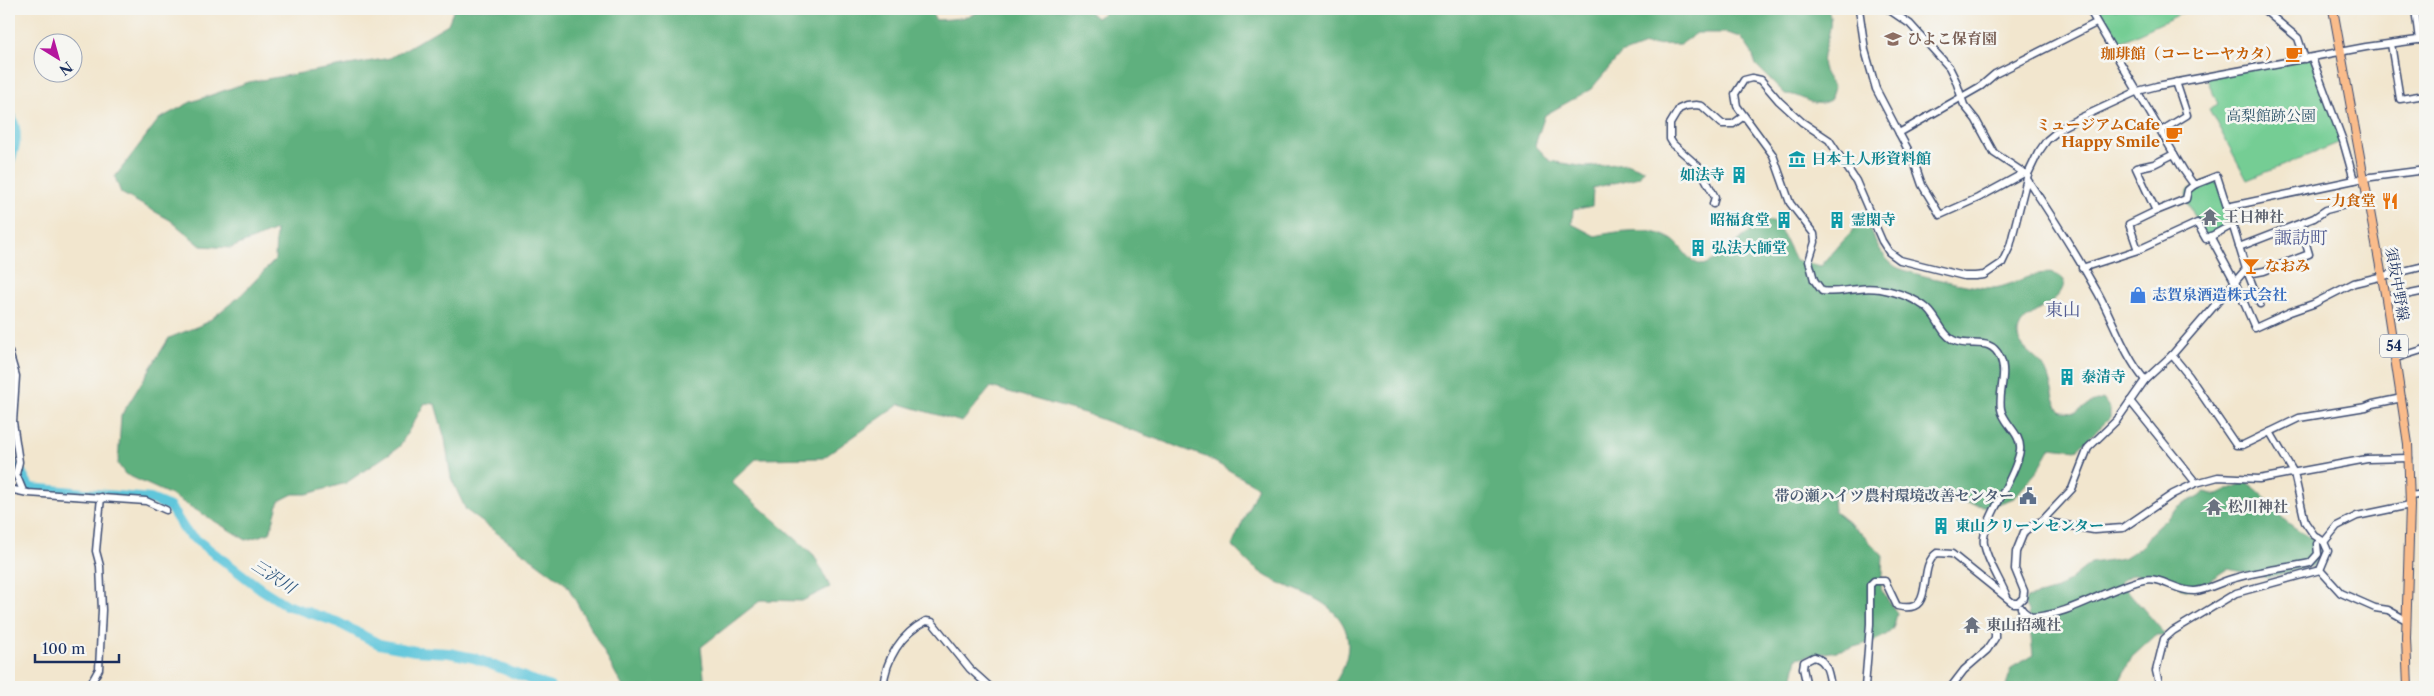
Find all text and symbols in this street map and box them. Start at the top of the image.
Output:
school or university icon: ひよこ保育園 [1883,29,1903,49]
place label: ひよこ保育園 [1907,29,1997,48]
north arrow [32,32,82,82]
place label: 珈琲館（コーヒーヤカタ） [2101,44,2280,63]
cafe icon: 珈琲館（コーヒーヤカタ） [2284,44,2304,64]
text: N [56,58,76,79]
park label: 高梨館跡公園 [2226,106,2316,125]
place label: ミュージアムCafe Happy Smile [2036,115,2160,151]
cafe icon: ミュージアムCafe Happy Smile [2164,124,2184,144]
museum icon: 日本土人形資料館 [1787,149,1807,169]
place label: 日本土人形資料館 [1811,149,1931,168]
place label: 如法寺 [1680,165,1725,184]
building icon: 如法寺 [1729,165,1749,185]
place label: 一力食堂 [2316,191,2376,210]
restaurant icon: 一力食堂 [2380,191,2400,211]
temple icon: 王日神社 [2200,207,2220,227]
place label: 王日神社 [2224,207,2284,226]
place label: 昭福食堂 [1710,210,1770,229]
building icon: 昭福食堂 [1774,210,1794,230]
building icon: 霊閑寺 [1827,210,1847,230]
place label: 霊閑寺 [1851,210,1896,229]
district label: 諏訪町 [2274,227,2328,249]
building icon: 弘法大師堂 [1688,238,1708,258]
place label: 弘法大師堂 [1712,238,1787,257]
street label: 須坂中野線 [2382,245,2413,323]
bar icon: なおみ [2241,256,2261,276]
place label: なおみ [2265,256,2310,275]
shop icon: 志賀泉酒造株式会社 [2128,285,2148,305]
place label: 志賀泉酒造株式会社 [2152,285,2287,304]
district label: 東山 [2045,299,2081,321]
road number: 54 [2380,334,2408,358]
building icon: 泰清寺 [2057,367,2077,387]
place label: 泰清寺 [2081,367,2126,386]
place label: 帯の瀬ハイツ農村環境改善センター [1775,486,2014,505]
public building icon: 帯の瀬ハイツ農村環境改善センター [2018,486,2038,506]
temple icon: 松川神社 [2204,497,2224,517]
place label: 松川神社 [2228,497,2288,516]
building icon: 東山クリーンセンター [1931,516,1951,536]
place label: 東山クリーンセンター [1955,516,2104,535]
water label: 三沢川 [248,555,301,599]
temple icon: 東山招魂社 [1962,615,1982,635]
place label: 東山招魂社 [1986,615,2061,634]
scale bar [35,631,119,663]
text: 100 m [42,639,85,658]

